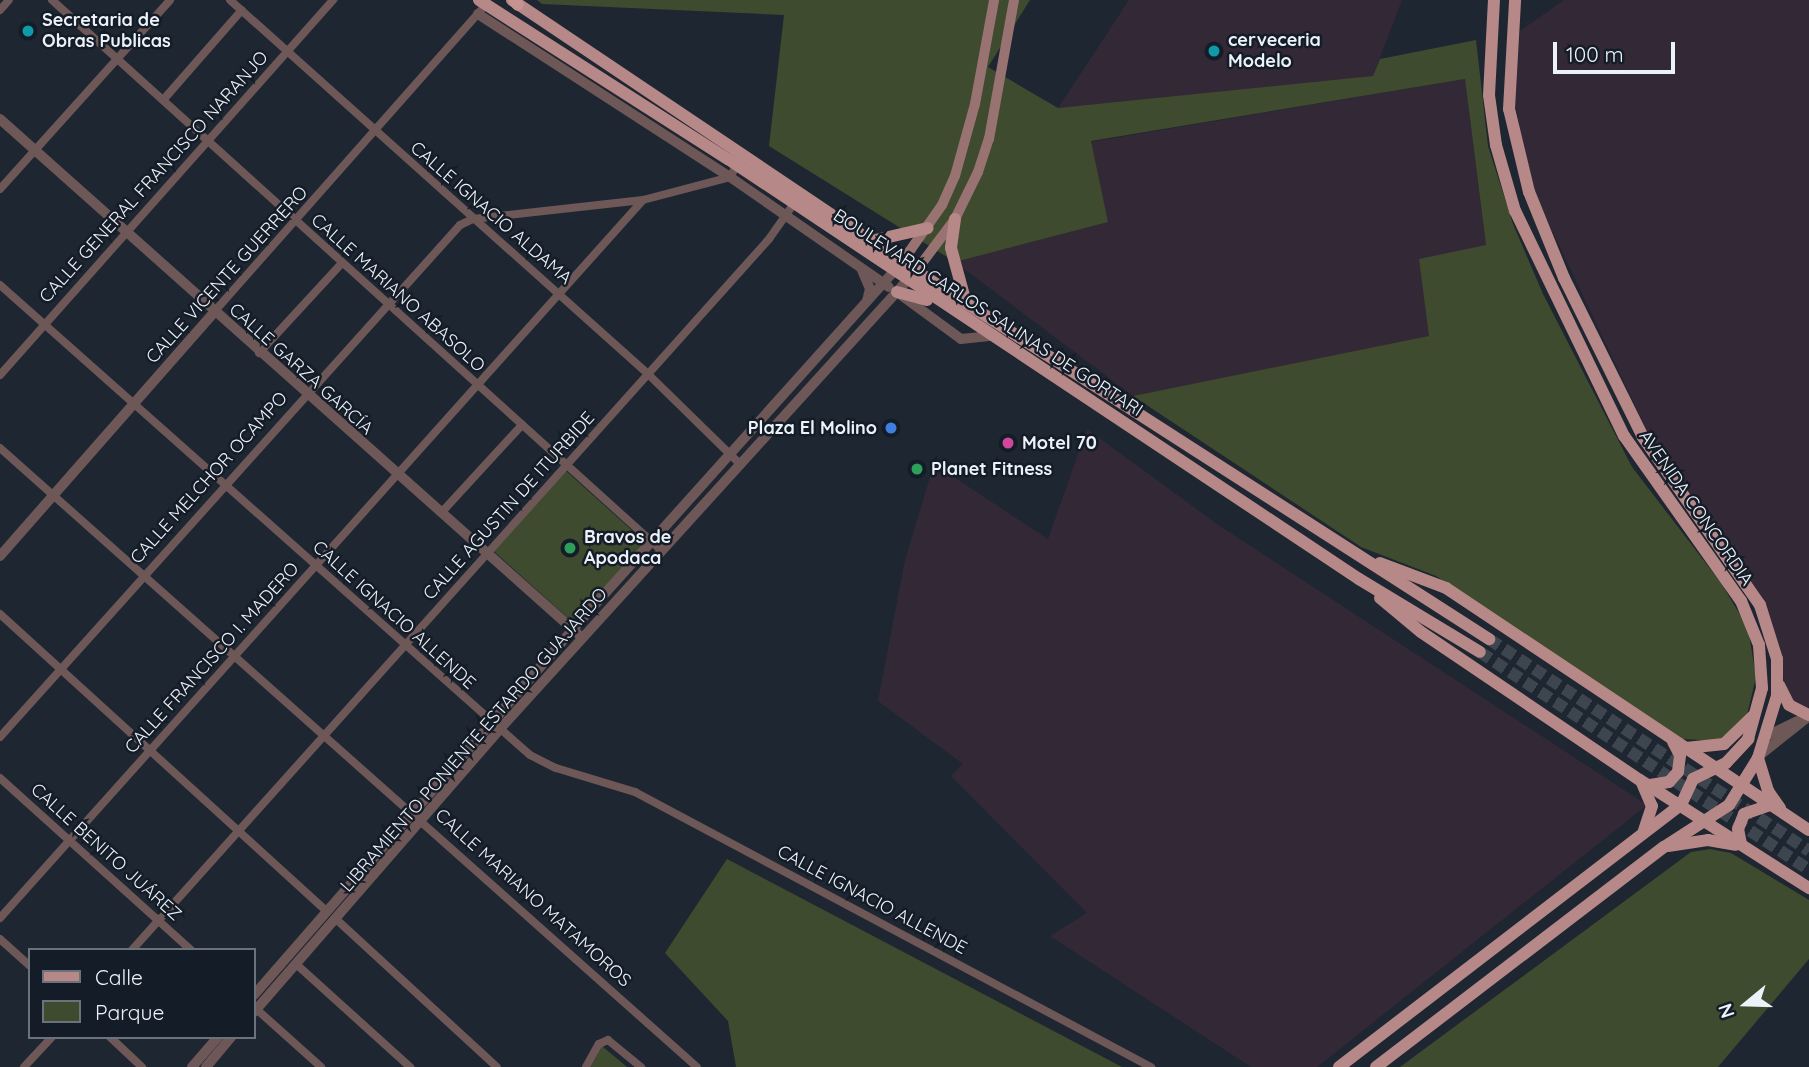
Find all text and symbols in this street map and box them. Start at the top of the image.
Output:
place label: Secretaria de Obras Publicas [42,10,171,52]
marker: Secretaria de Obras Publicas [20,23,36,39]
scale bar [1557,28,1680,72]
place label: cerveceria Modelo [1228,30,1321,72]
text: 100 m [1566,41,1624,67]
marker: cerveceria Modelo [1206,43,1222,59]
street label: CALLE GENERAL FRANCISCO NARANJO [35,47,273,307]
street label: CALLE IGNACIO ALDAMA [406,137,576,289]
street label: CALLE VICENTE GUERRERO [142,182,312,368]
street label: BOULEVARD CARLOS SALINAS DE GORTARI [829,205,1147,421]
street label: CALLE MARIANO ABASOLO [307,209,489,377]
street label: CALLE GARZA GARCÍA [225,299,377,439]
street label: CALLE MELCHOR OCAMPO [126,387,292,569]
street label: CALLE AGUSTIN DE ITURBIDE [419,407,599,605]
place label: Plaza El Molino [748,417,877,439]
marker: Plaza El Molino [883,420,899,436]
street label: AVENIDA CONCORDIA [1634,426,1758,590]
place label: Motel 70 [1022,432,1097,454]
marker: Motel 70 [1000,435,1016,451]
place label: Planet Fitness [931,458,1052,480]
marker: Planet Fitness [909,461,925,477]
place label: Bravos de Apodaca [584,527,671,570]
street label: CALLE IGNACIO ALLENDE [308,536,480,694]
marker: Bravos de Apodaca [562,540,578,556]
street label: CALLE FRANCISCO I. MADERO [120,558,304,758]
street label: LIBRAMIENTO PONIENTE ESTARDO GUAJARDO [336,584,612,896]
street label: CALLE BENITO JUÁREZ [26,779,186,925]
street label: CALLE MARIANO MATAMOROS [431,804,635,992]
street label: CALLE IGNACIO ALLENDE [774,841,970,959]
legend [28,948,256,1039]
text: Calle [95,964,143,990]
north arrow [1711,969,1781,1039]
text: Parque [95,999,164,1025]
text: N [1713,1000,1740,1021]

